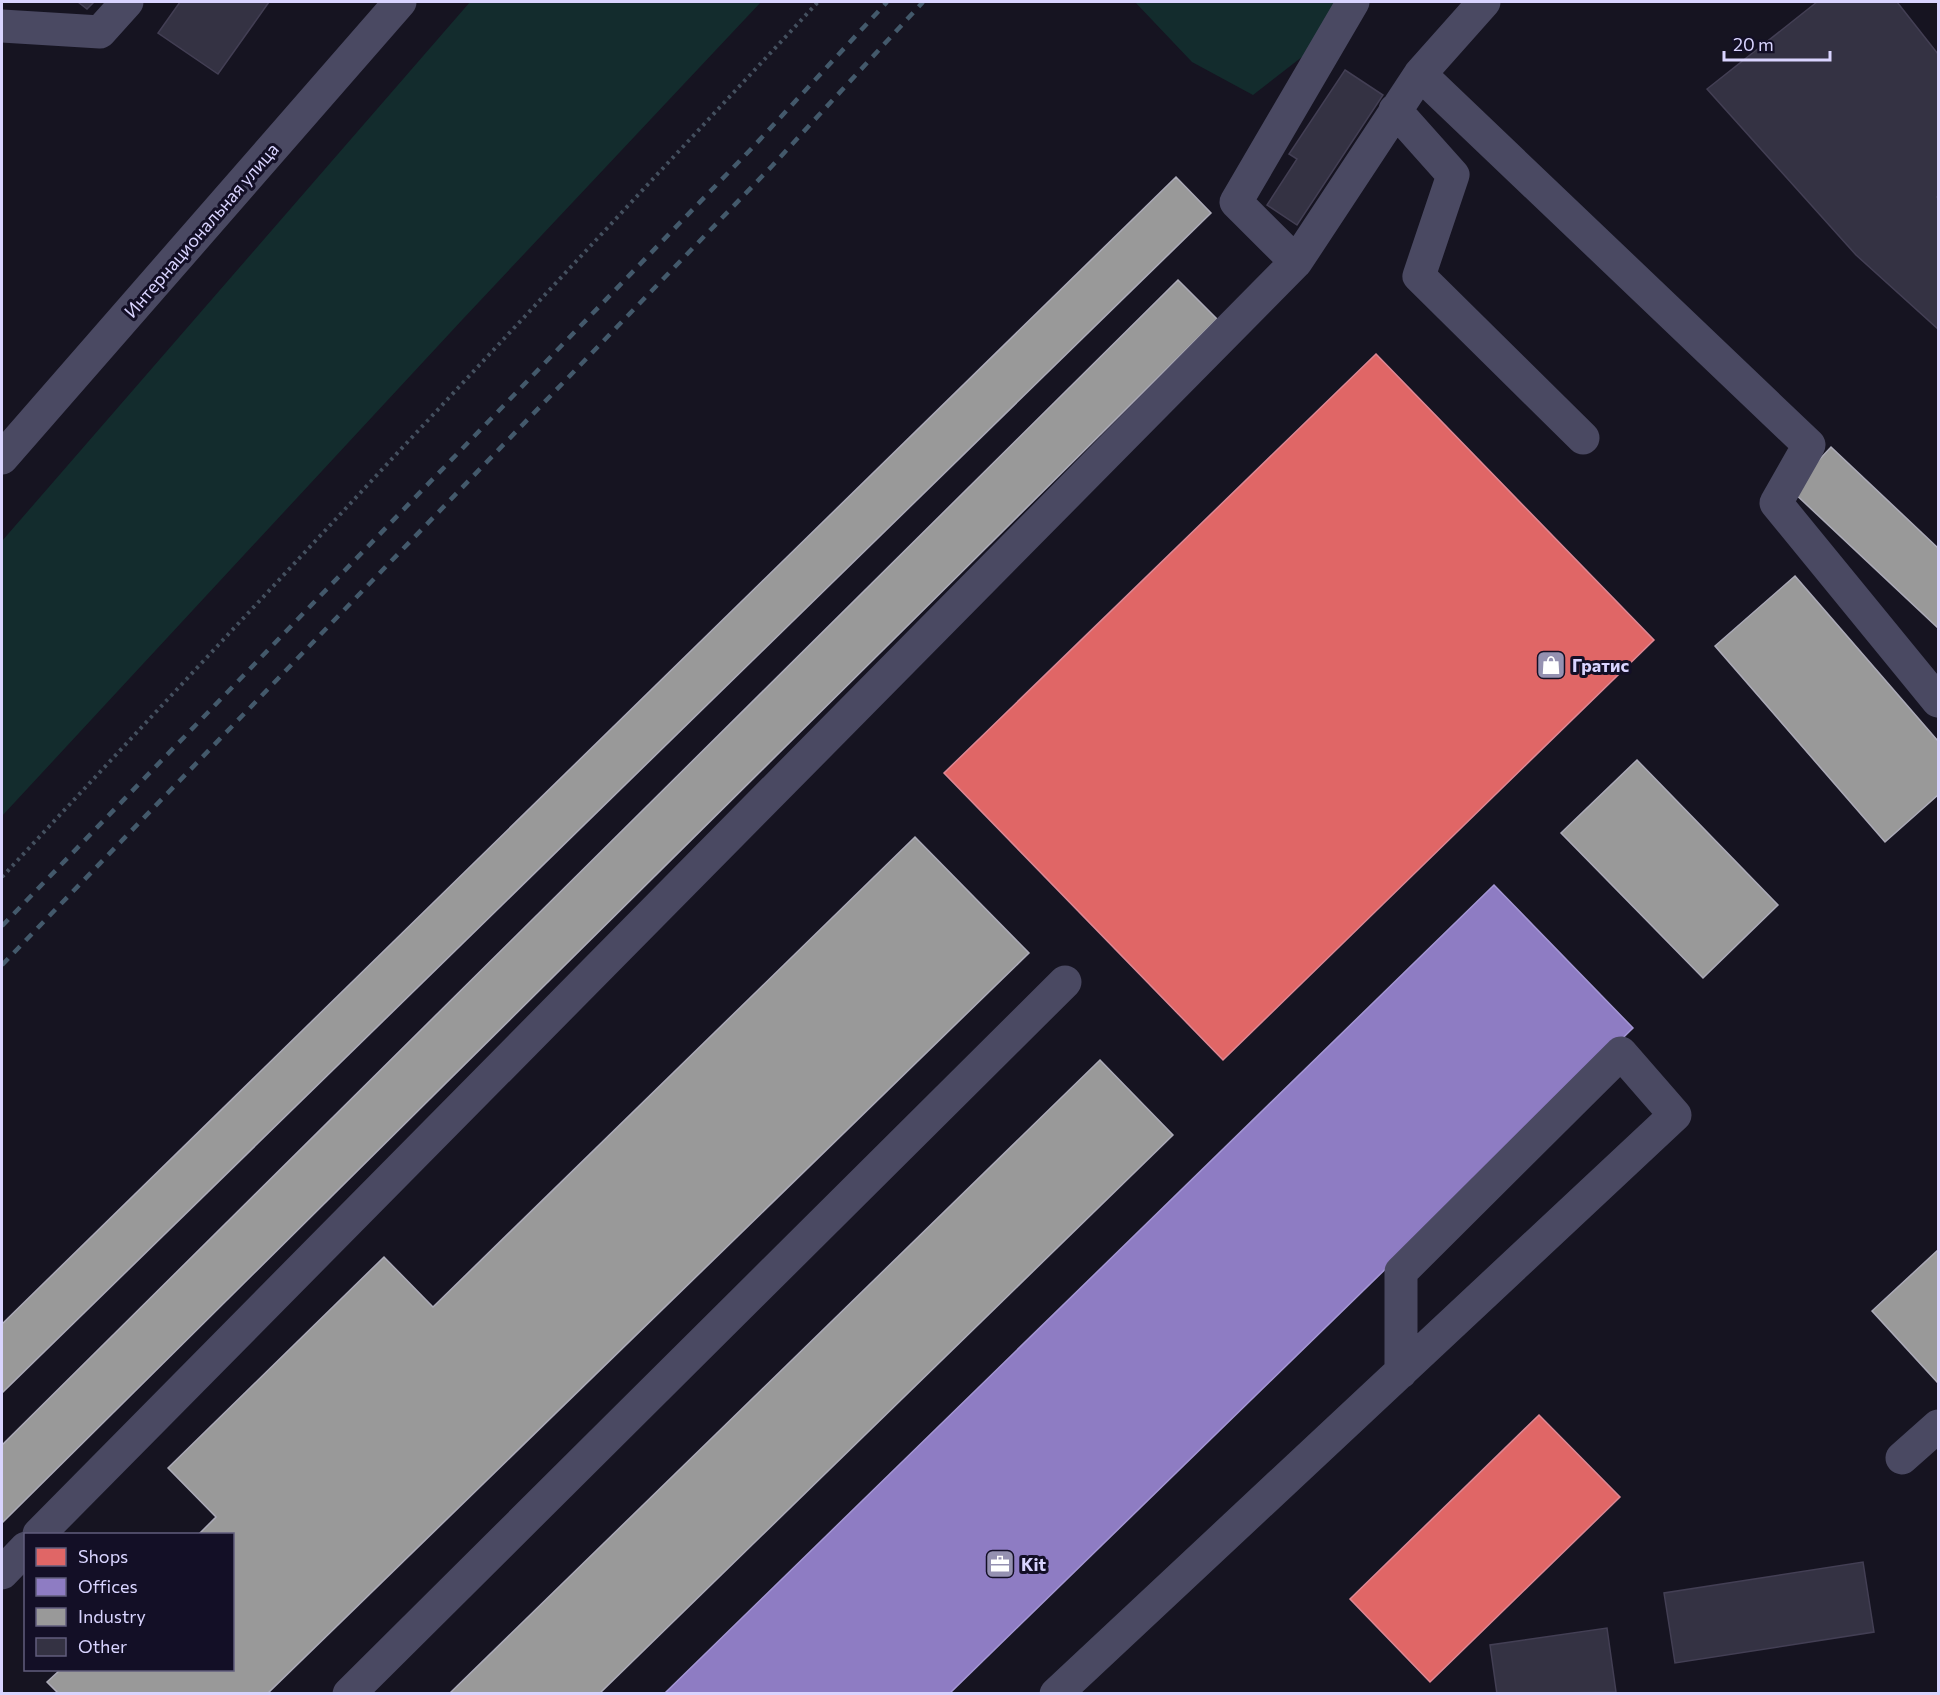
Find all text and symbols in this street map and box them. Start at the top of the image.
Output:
scale bar [1724,24,1830,62]
text: 20 m [1733,33,1774,55]
street label: Интернациональная улица [119,138,283,322]
shop icon: Гратис [1535,649,1567,681]
place label: Гратис [1572,654,1629,676]
legend [24,1533,234,1671]
text: Shops [78,1545,128,1567]
office icon: Kit [984,1548,1016,1580]
place label: Kit [1021,1553,1047,1575]
text: Offices [78,1575,138,1597]
text: Industry [78,1605,146,1627]
text: Other [78,1635,127,1657]

